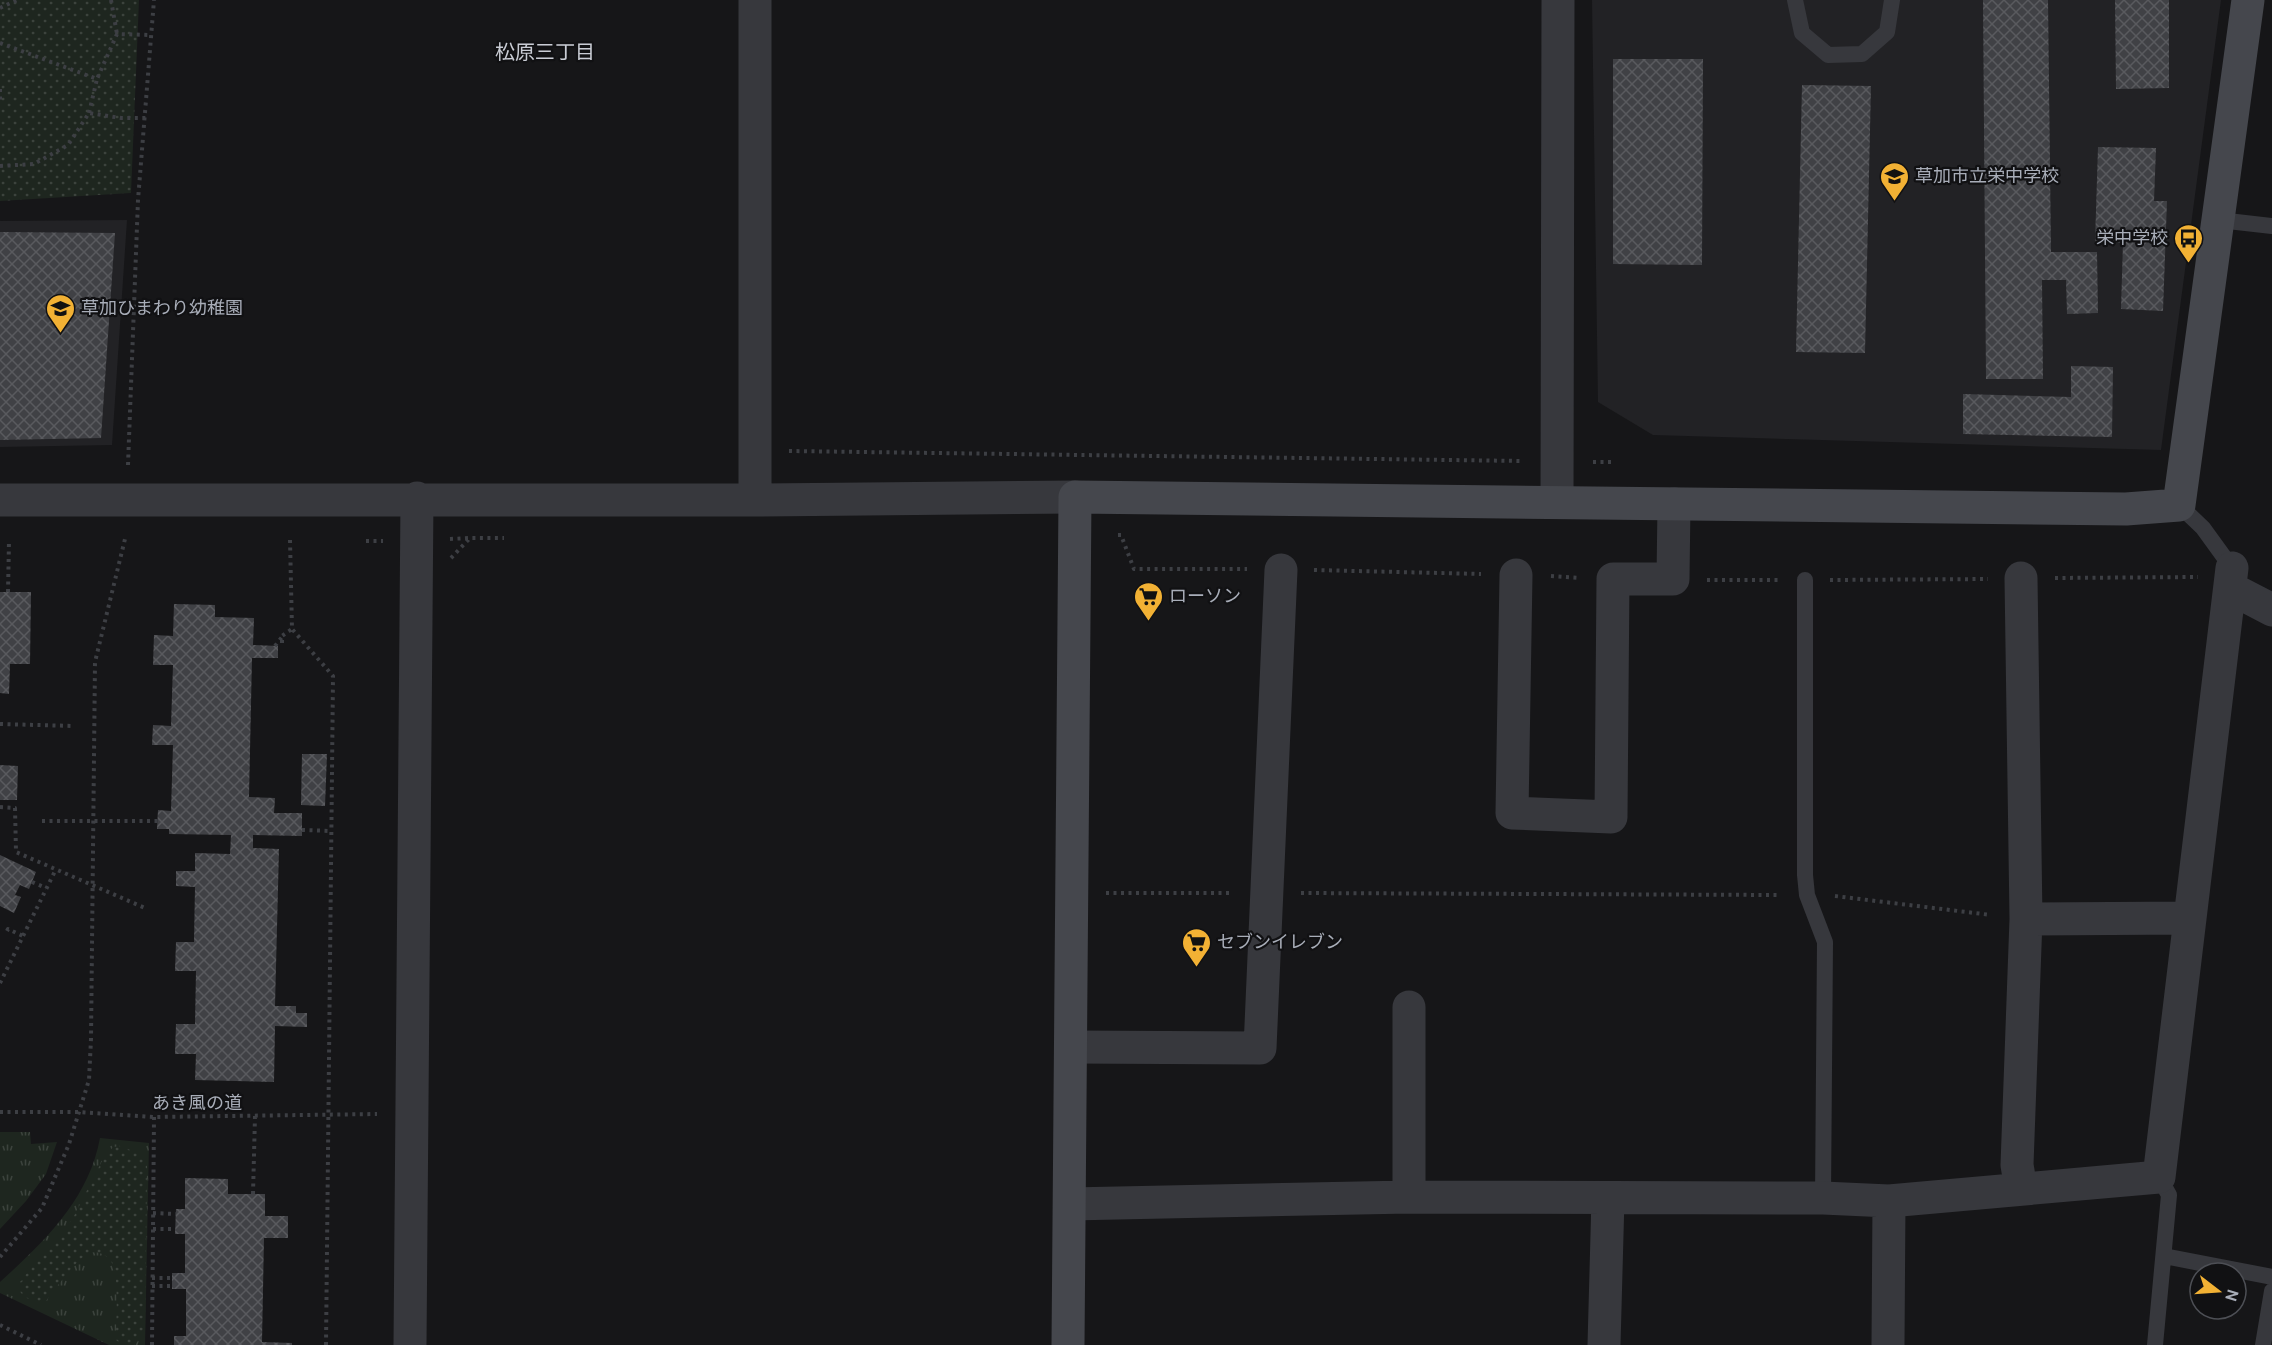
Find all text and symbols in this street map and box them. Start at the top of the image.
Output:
district label: 松原三丁目 [495,40,595,64]
school or university icon: 草加市立栄中学校 [1878,160,1910,202]
place label: 草加市立栄中学校 [1915,165,2059,187]
bus stop icon: 栄中学校 [2173,222,2205,264]
place label: 栄中学校 [2096,227,2168,249]
school or university icon: 草加ひまわり幼稚園 [44,292,76,334]
place label: 草加ひまわり幼稚園 [81,297,243,319]
supermarket icon: ローソン [1132,580,1164,622]
place label: ローソン [1169,585,1241,607]
supermarket icon: セブンイレブン [1180,926,1212,968]
place label: セブンイレブン [1217,931,1343,953]
street label: あき風の道 [152,1092,242,1114]
north arrow [2188,1261,2248,1321]
text: N [2221,1287,2243,1303]

